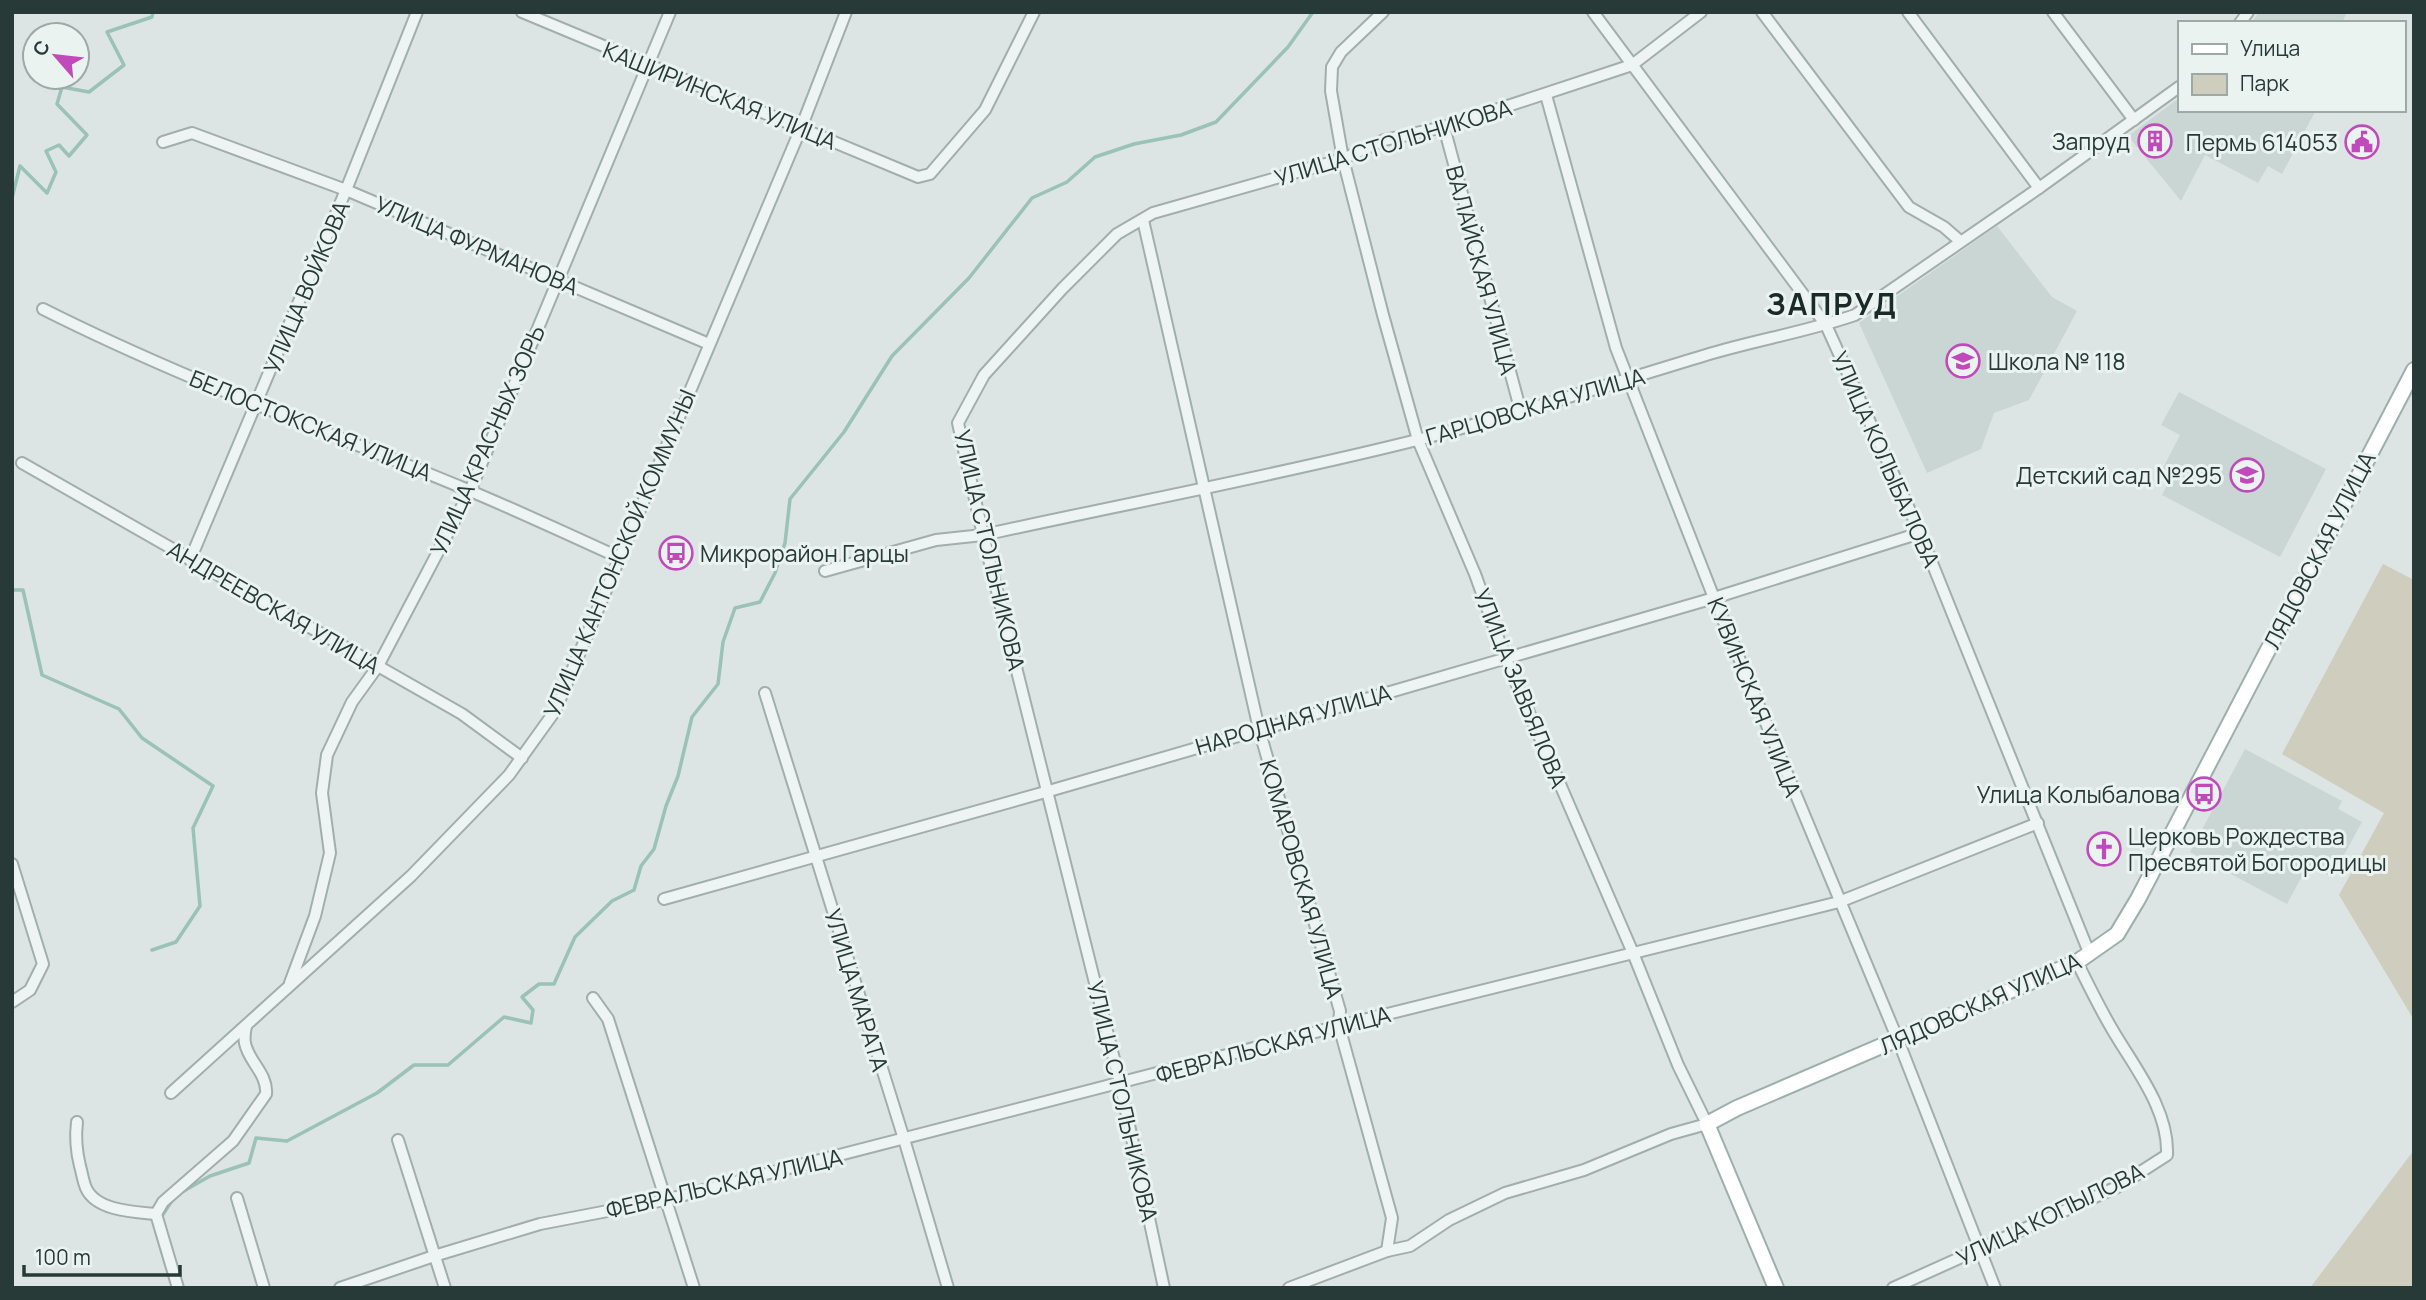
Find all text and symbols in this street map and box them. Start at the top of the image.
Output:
north arrow [21,21,91,91]
legend [2178,21,2405,112]
street label: КАШИРИНСКАЯ УЛИЦА [598,33,842,157]
text: Улица [2240,34,2300,62]
text: С [26,36,56,60]
text: Парк [2240,69,2290,97]
street label: УЛИЦА СТОЛЬНИКОВА [1270,91,1516,193]
building icon: Запруд [2136,122,2174,160]
public building icon: Пермь 614053 [2343,123,2381,161]
place label: Запруд [2052,125,2130,157]
place label: Пермь 614053 [2186,126,2338,158]
street label: ВАЛАЙСКАЯ УЛИЦА [1439,162,1525,379]
street label: УЛИЦА ФУРМАНОВА [370,188,584,303]
street label: УЛИЦА ВОЙКОВА [255,195,357,378]
district label: ЗАПРУД [1766,283,1898,324]
street label: УЛИЦА КРАСНЫХ ЗОРЬ [422,320,552,560]
school or university icon: Школа № 118 [1944,342,1982,380]
place label: Школа № 118 [1988,345,2126,377]
street label: УЛИЦА КОЛЫБАЛОВА [1824,346,1948,573]
street label: ГАРЦОВСКАЯ УЛИЦА [1422,359,1649,453]
street label: БЕЛОСТОКСКАЯ УЛИЦА [185,362,437,488]
street label: УЛИЦА КАНТОНСКОЙ КОММУНЫ [535,384,703,722]
street label: УЛИЦА СТОЛЬНИКОВА [947,426,1033,674]
street label: ЛЯДОВСКАЯ УЛИЦА [2255,445,2383,654]
school or university icon: Детский сад №295 [2228,456,2266,494]
place label: Детский сад №295 [2016,459,2222,491]
street label: АНДРЕЕВСКАЯ УЛИЦА [162,533,387,681]
bus stop icon: Микрорайон Гарцы [657,534,695,572]
place label: Микрорайон Гарцы [700,537,909,569]
street label: УЛИЦА ЗАВЬЯЛОВА [1466,583,1576,793]
street label: КУВИНСКАЯ УЛИЦА [1700,592,1810,802]
street label: НАРОДНАЯ УЛИЦА [1191,676,1395,762]
street label: КОМАРОВСКАЯ УЛИЦА [1253,756,1352,1003]
bus stop icon: Улица Колыбалова [2185,775,2223,813]
place label: Улица Колыбалова [1977,778,2180,810]
place label: Церковь Рождества Пресвятой Богородицы [2128,820,2387,878]
church icon: Церковь Рождества Пресвятой Богородицы [2085,830,2123,868]
street label: УЛИЦА МАРАТА [817,905,897,1076]
street label: ЛЯДОВСКАЯ УЛИЦА [1874,944,2086,1062]
street label: УЛИЦА СТОЛЬНИКОВА [1080,977,1166,1225]
street label: ФЕВРАЛЬСКАЯ УЛИЦА [1152,997,1394,1091]
street label: ФЕВРАЛЬСКАЯ УЛИЦА [603,1140,846,1226]
street label: УЛИЦА КОПЫЛОВА [1951,1154,2150,1273]
scale bar [24,1234,180,1278]
text: 100 m [35,1243,91,1271]

